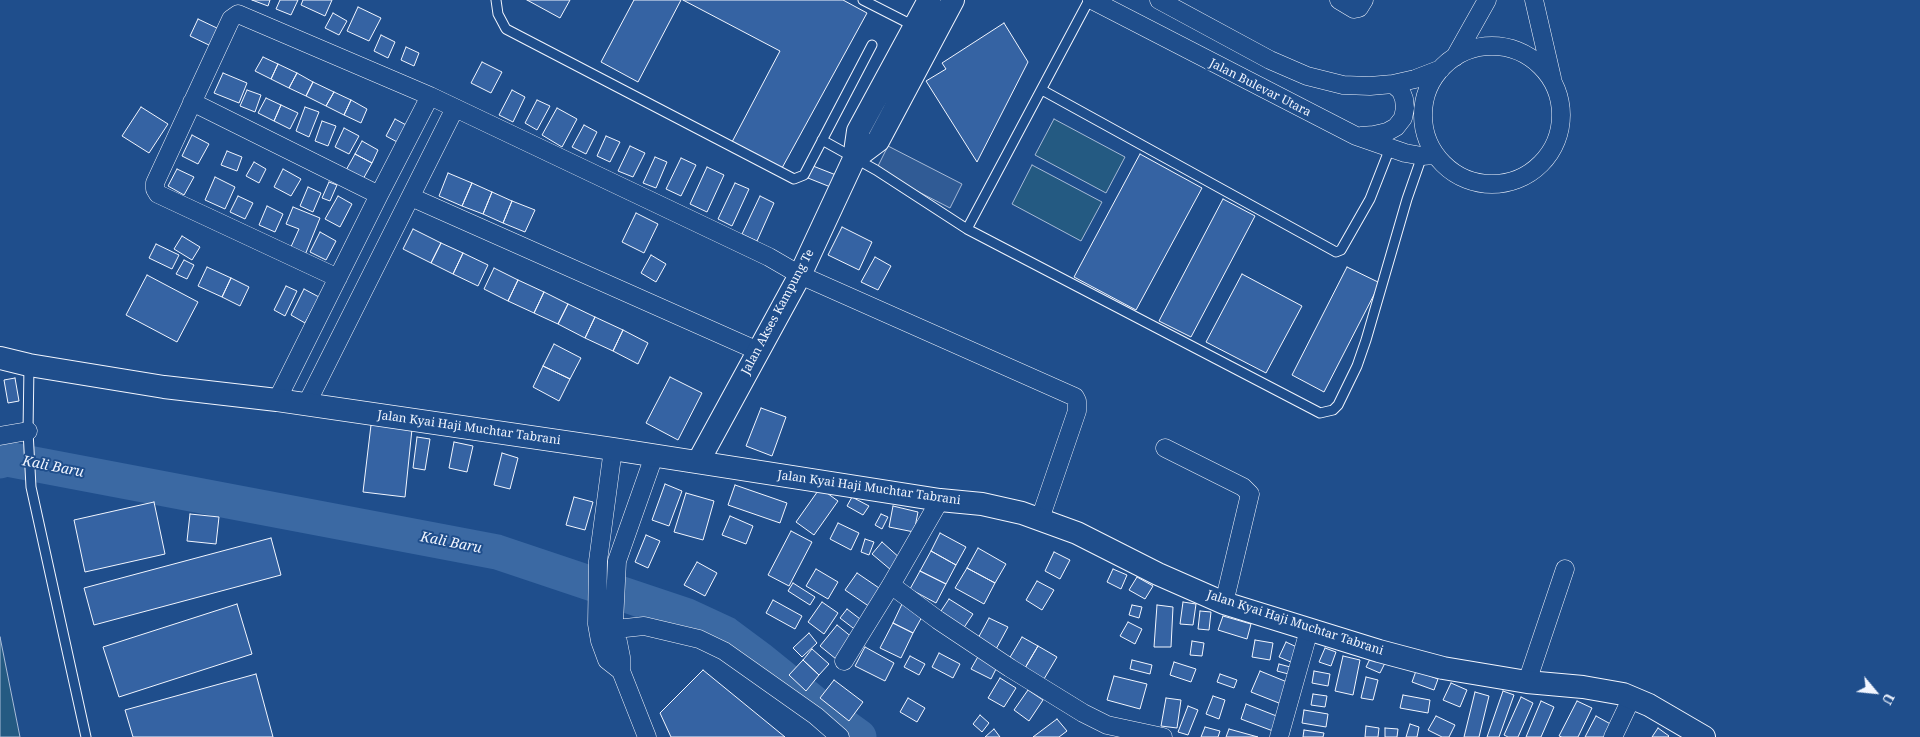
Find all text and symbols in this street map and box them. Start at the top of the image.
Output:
street label: Jalan Bulevar Utara [1207,56,1313,120]
street label: Jalan Akses Kampung Te [739,247,817,377]
street label: Jalan Kyai Haji Muchtar Tabrani [377,408,561,448]
water label: Kali Baru [21,453,85,481]
street label: Jalan Kyai Haji Muchtar Tabrani [777,468,961,508]
water label: Kali Baru [419,529,483,557]
street label: Jalan Kyai Haji Muchtar Tabrani [1205,588,1385,658]
north arrow [1850,667,1900,717]
text: U [1878,690,1900,708]

